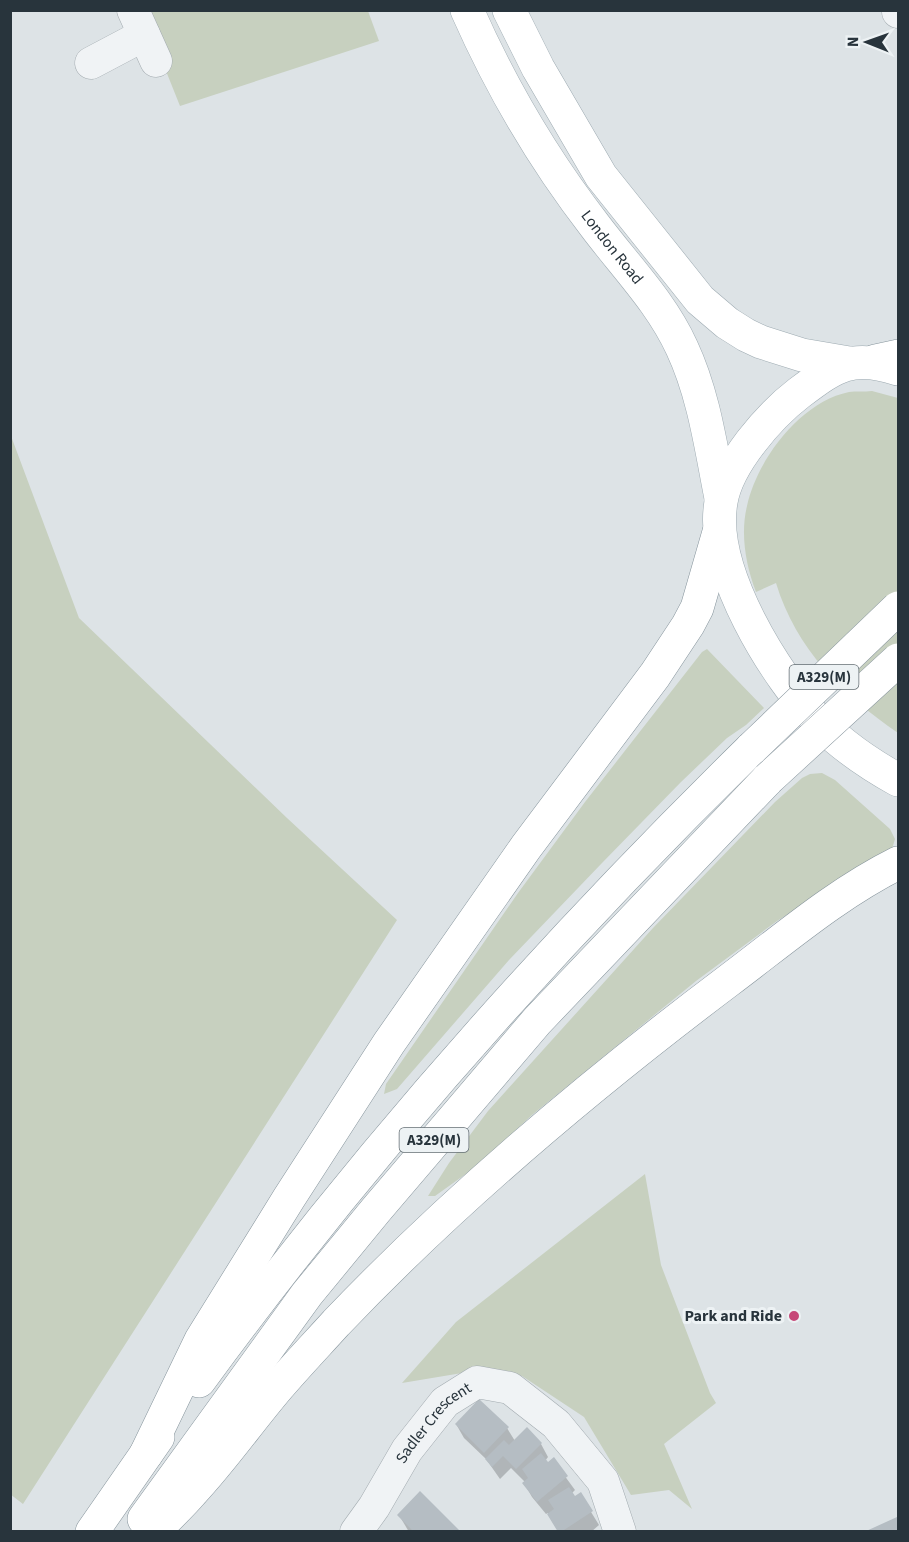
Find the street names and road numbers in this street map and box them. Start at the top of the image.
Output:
street label: London Road [576,206,648,289]
road number: A329(M) [790,665,858,689]
road number: A329(M) [400,1128,468,1152]
street label: Sadler Crescent [390,1377,476,1468]

